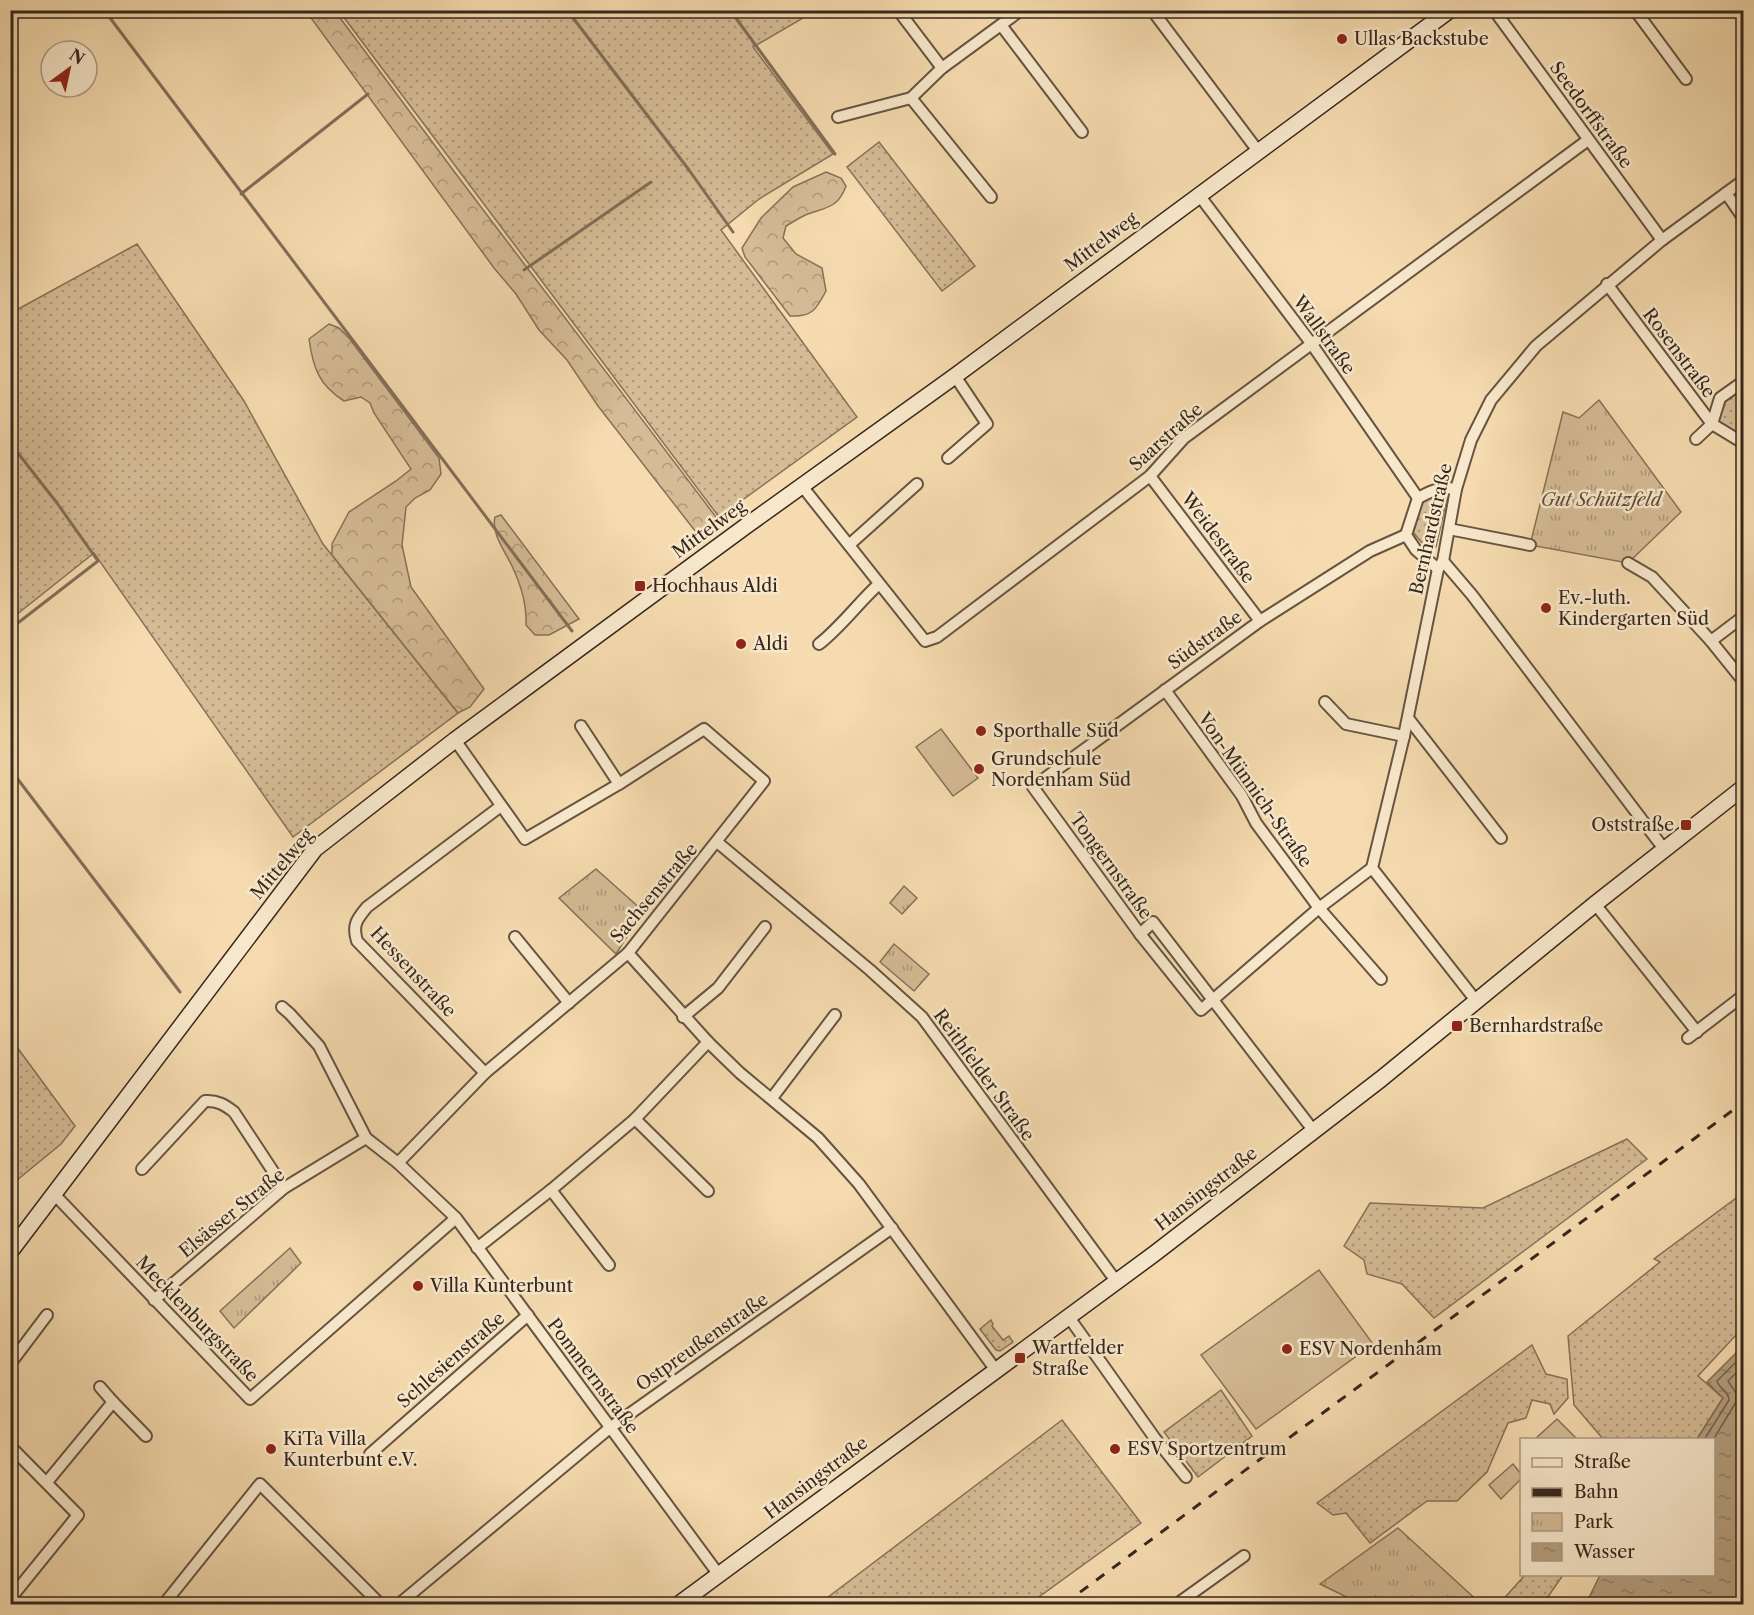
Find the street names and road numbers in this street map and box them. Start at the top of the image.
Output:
street label: Seedorffstraße [1545,57,1637,173]
street label: Mittelweg [1060,207,1142,277]
street label: Wallstraße [1287,291,1360,379]
street label: Rosenstraße [1638,304,1720,402]
street label: Saarstraße [1125,398,1207,476]
street label: Bernhardstraße [1405,461,1457,597]
street label: Weidestraße [1176,487,1259,588]
street label: Mittelweg [668,495,751,563]
street label: Südstraße [1164,606,1246,674]
street label: Von-Münnich-Straße [1193,707,1317,872]
street label: Tongernstraße [1065,809,1157,923]
street label: Mittelweg [246,824,318,904]
street label: Sachsenstraße [606,839,702,947]
street label: Hessenstraße [365,922,461,1022]
street label: Reithfelder Straße [929,1005,1039,1145]
street label: Hansingstraße [1150,1142,1262,1236]
street label: Elsässer Straße [175,1164,289,1262]
street label: Mecklenburgstraße [131,1251,263,1387]
street label: Ostpreußenstraße [632,1288,772,1396]
street label: Schlesienstraße [393,1307,509,1413]
street label: Pommernstraße [543,1314,643,1438]
street label: Hansingstraße [760,1432,872,1524]

